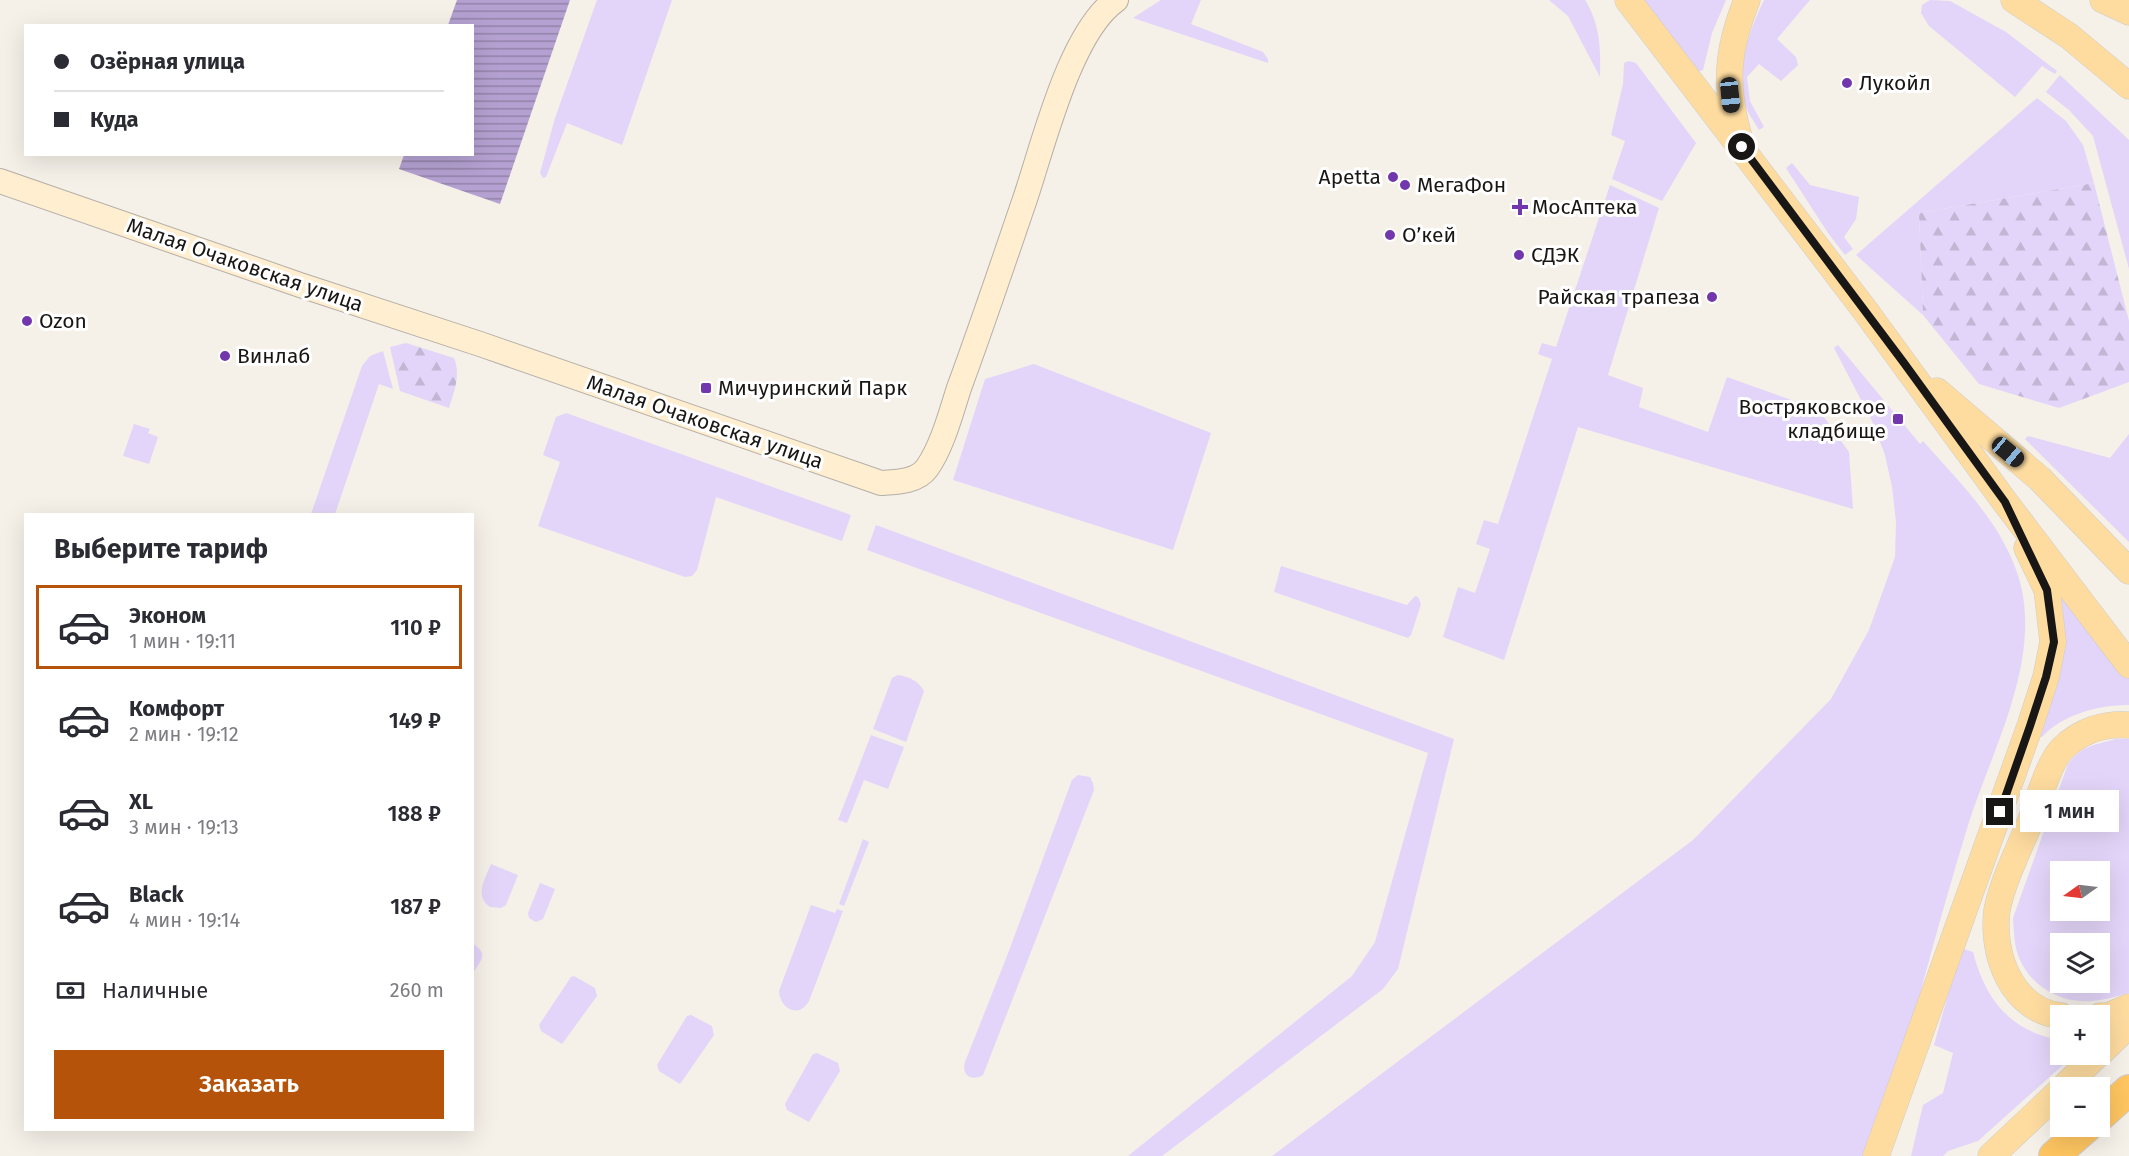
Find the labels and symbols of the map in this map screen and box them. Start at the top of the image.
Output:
place label: Лукойл [1859,70,1931,96]
car [1719,76,1741,114]
marker: Лукойл [1840,76,1854,90]
route start [1728,133,1755,160]
place label: Apetta [1319,164,1381,190]
marker: Apetta [1386,170,1400,184]
place label: МегаФон [1417,172,1506,198]
marker: МегаФон [1398,178,1412,192]
place label: МосАптека [1532,194,1637,220]
marker: МосАптека [1513,200,1527,214]
street label: Малая Очаковская улица [123,212,367,318]
place label: О’кей [1402,222,1456,248]
marker: О’кей [1383,228,1397,242]
place label: СДЭК [1531,242,1580,268]
marker: СДЭК [1512,248,1526,262]
place label: Райская трапеза [1538,284,1700,310]
marker: Райская трапеза [1705,290,1719,304]
place label: Ozon [39,308,87,334]
marker: Ozon [20,314,34,328]
place label: Винлаб [237,343,311,369]
marker: Винлаб [218,349,232,363]
street label: Малая Очаковская улица [583,369,827,475]
place label: Мичуринский Парк [718,375,907,401]
marker: Мичуринский Парк [699,381,713,395]
place label: Востряковское кладбище [1738,394,1886,444]
marker: Востряковское кладбище [1891,412,1905,426]
car [1988,434,2028,470]
callout: 1 мин [2021,791,2120,833]
route end [1986,798,2013,825]
north arrow [2050,861,2110,921]

